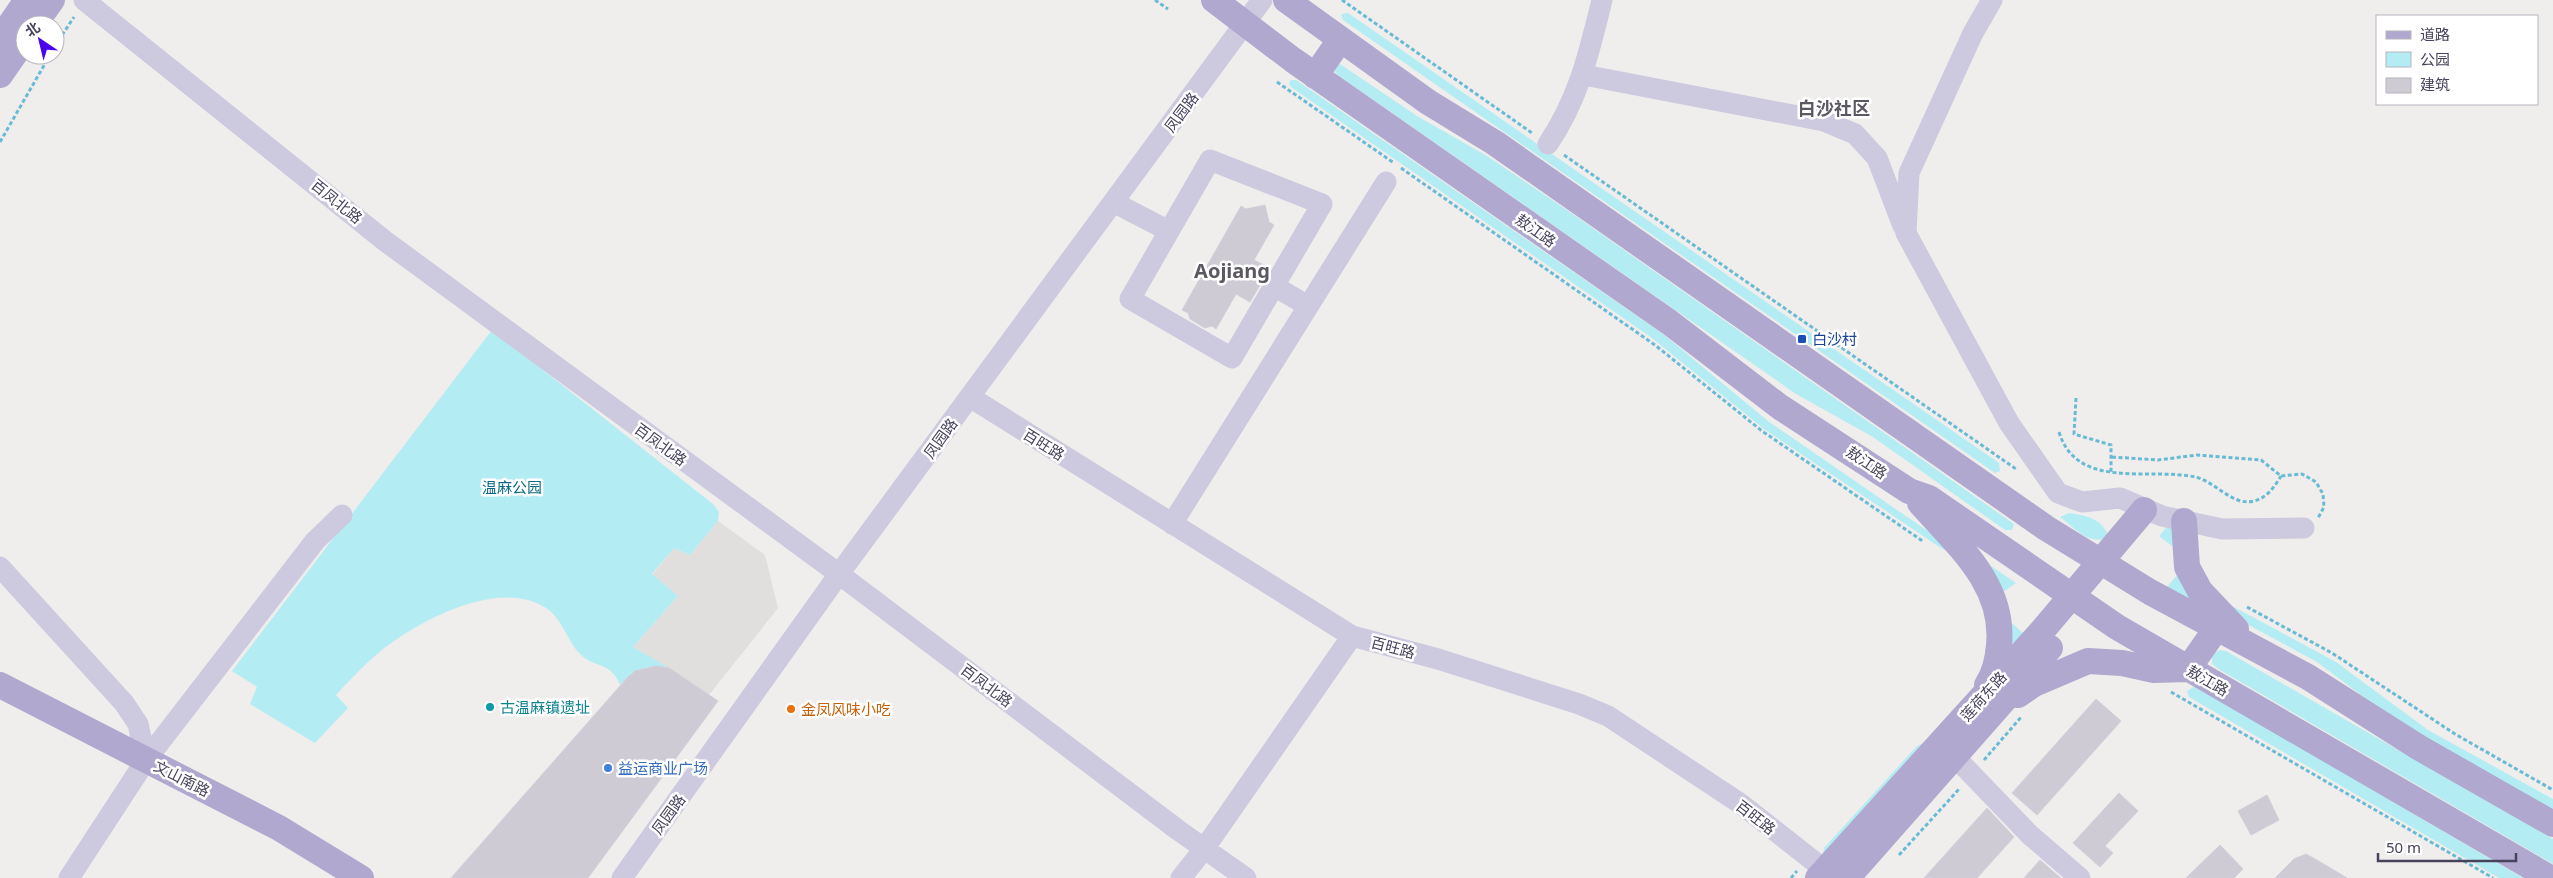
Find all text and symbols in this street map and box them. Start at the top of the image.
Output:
north arrow [15,15,65,65]
legend [2376,15,2538,105]
text: 北 [21,17,43,41]
text: 道路 [2420,24,2450,44]
text: 公园 [2420,49,2450,69]
text: 建筑 [2420,74,2450,94]
street label: 凤园路 [1159,88,1203,136]
district label: 白沙社区 [1798,96,1870,120]
street label: 百凤北路 [307,174,367,228]
street label: 敖江路 [1512,209,1560,251]
district label: Aojiang [1194,257,1270,284]
place label: 白沙村 [1812,329,1857,349]
marker: 白沙村 [1796,333,1808,345]
street label: 凤园路 [919,414,961,462]
street label: 百凤北路 [631,418,691,470]
street label: 百旺路 [1020,424,1068,464]
street label: 敖江路 [1843,441,1891,483]
park label: 温麻公园 [482,477,542,497]
street label: 百旺路 [1369,632,1417,662]
street label: 百凤北路 [957,659,1017,711]
street label: 敖江路 [2184,660,2232,700]
street label: 莲荷东路 [1955,667,2011,725]
place label: 古温麻镇遗址 [500,697,590,717]
place label: 金凤风味小吃 [801,699,891,719]
marker: 古温麻镇遗址 [484,701,496,713]
marker: 金凤风味小吃 [785,703,797,715]
street label: 文山南路 [151,755,213,801]
place label: 益运商业广场 [618,758,708,778]
marker: 益运商业广场 [602,762,614,774]
street label: 凤园路 [647,790,689,838]
street label: 百旺路 [1732,795,1780,839]
scale bar [2378,830,2516,862]
text: 50 m [2386,837,2421,857]

